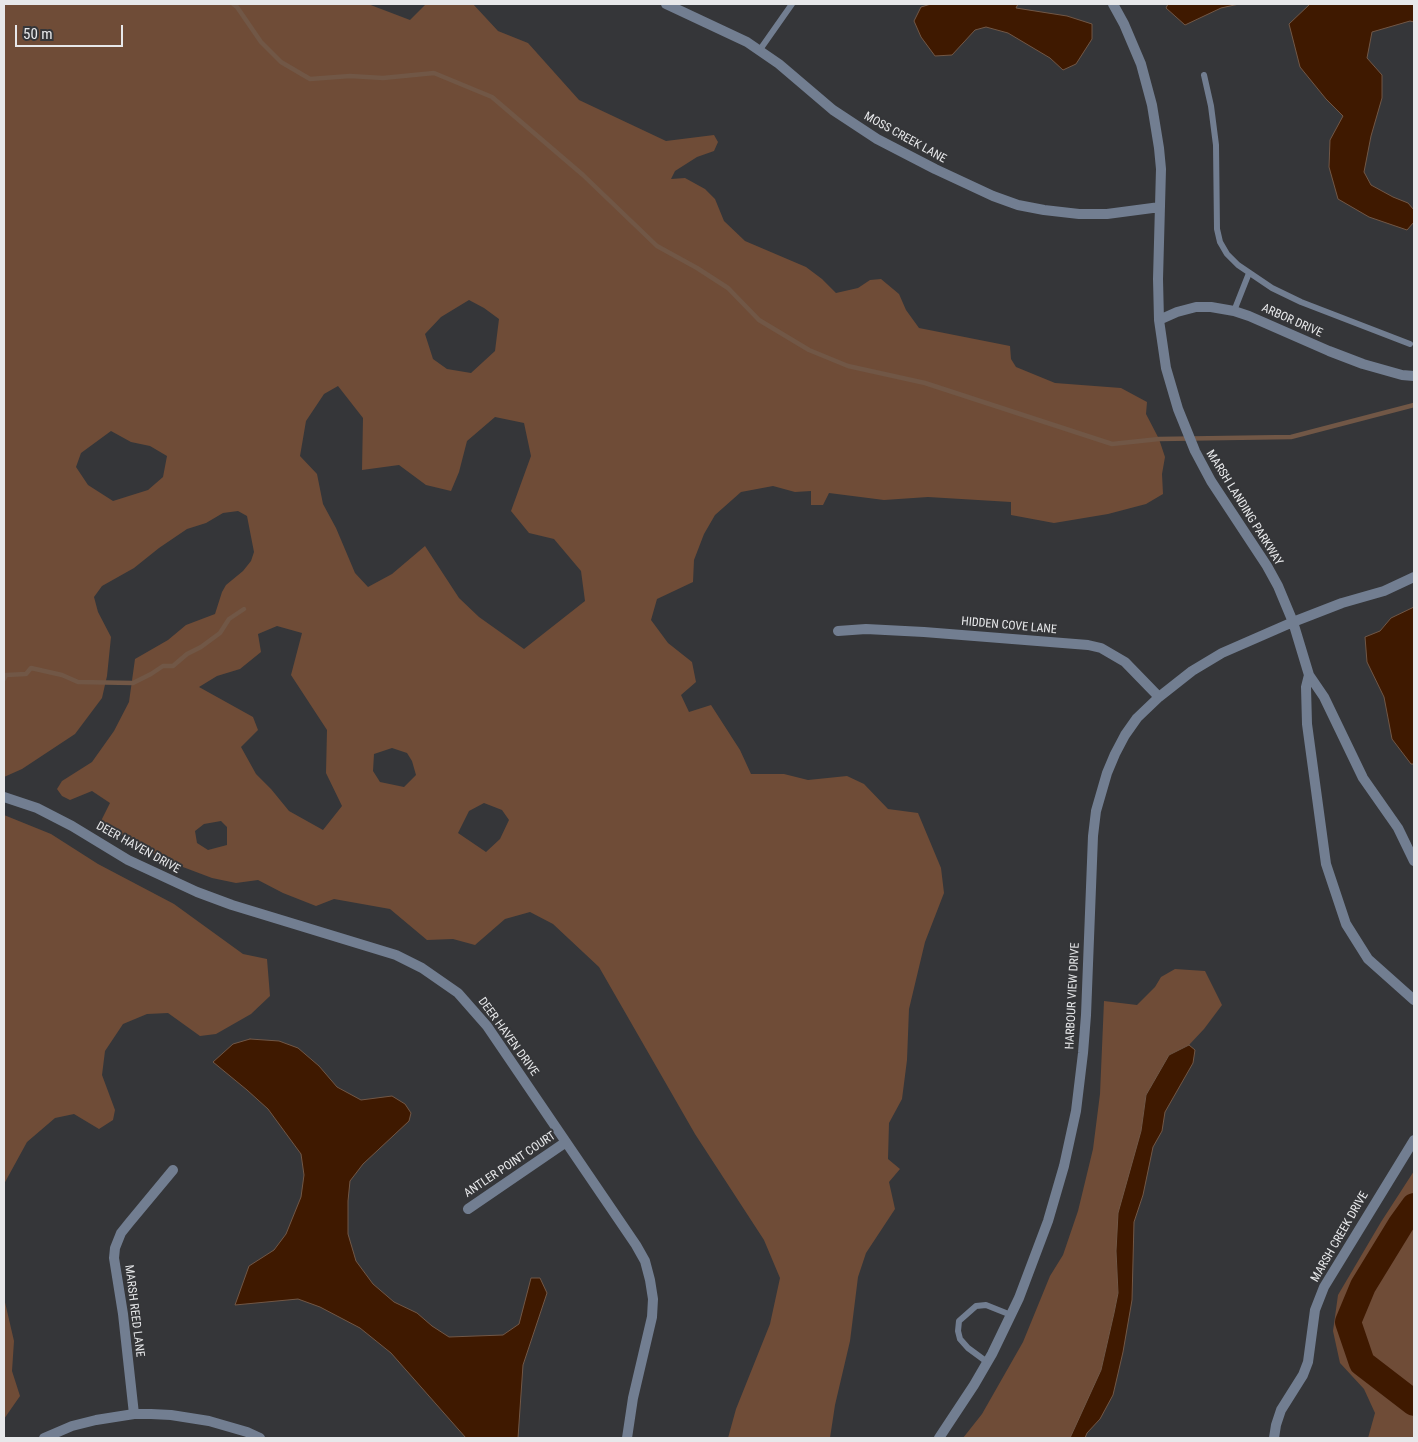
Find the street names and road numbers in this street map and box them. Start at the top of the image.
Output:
street label: MOSS CREEK LANE [861,109,949,167]
street label: ARBOR DRIVE [1259,301,1325,341]
street label: MARSH LANDING PARKWAY [1203,448,1285,568]
street label: HIDDEN COVE LANE [961,615,1057,637]
street label: DEER HAVEN DRIVE [94,819,182,877]
street label: HARBOUR VIEW DRIVE [1063,942,1083,1050]
street label: DEER HAVEN DRIVE [475,995,541,1079]
street label: ANTLER POINT COURT [462,1129,558,1201]
street label: MARSH CREEK DRIVE [1308,1189,1372,1285]
street label: MARSH REED LANE [121,1264,147,1358]

